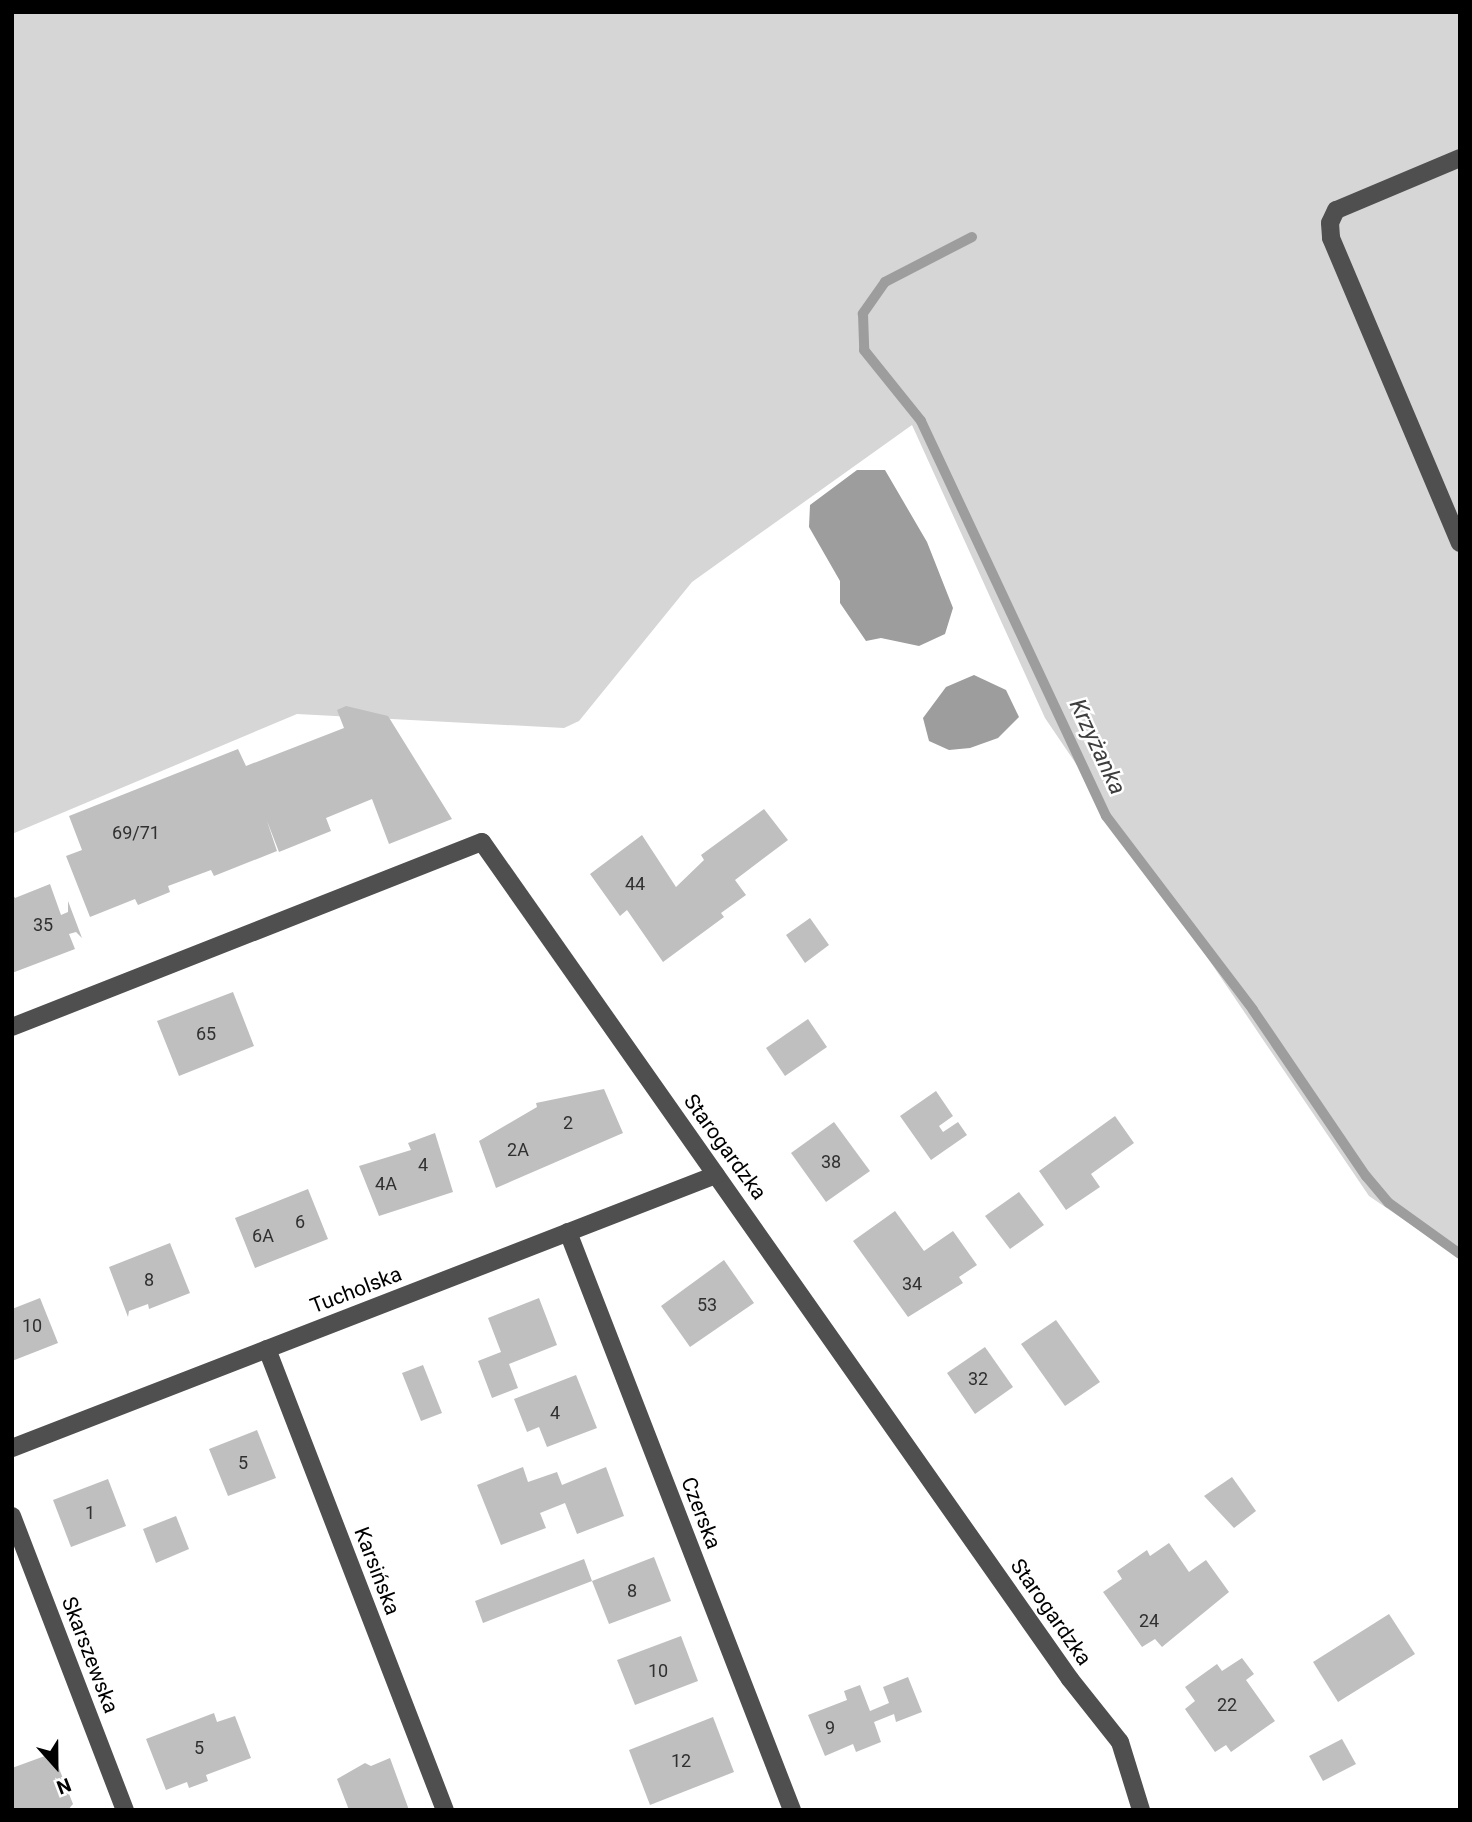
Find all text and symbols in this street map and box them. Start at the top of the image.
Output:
water label: Krzyżanka [1063,695,1131,799]
house number: 69/71 [112,822,160,844]
house number: 44 [625,873,645,895]
house number: 35 [33,914,53,936]
house number: 65 [196,1023,216,1045]
street label: Starogardzka [678,1089,772,1205]
house number: 2 [563,1112,573,1134]
house number: 2A [507,1139,529,1161]
house number: 38 [821,1151,841,1173]
house number: 4 [418,1154,428,1176]
house number: 4A [375,1173,397,1195]
house number: 6 [295,1211,305,1233]
house number: 6A [252,1225,274,1247]
street label: Tucholska [307,1261,405,1319]
house number: 8 [144,1269,154,1291]
house number: 34 [902,1273,922,1295]
house number: 53 [697,1294,717,1316]
house number: 10 [22,1315,42,1337]
house number: 32 [968,1368,988,1390]
house number: 4 [550,1402,560,1424]
house number: 5 [238,1452,248,1474]
street label: Czerska [676,1473,726,1553]
house number: 1 [85,1502,95,1524]
street label: Karsińska [349,1523,405,1619]
street label: Starogardzka [1005,1554,1097,1670]
house number: 8 [627,1580,637,1602]
street label: Skarszewska [56,1593,124,1717]
house number: 24 [1139,1610,1159,1632]
house number: 10 [648,1660,668,1682]
house number: 22 [1217,1694,1237,1716]
house number: 9 [825,1717,835,1739]
north arrow [21,1731,91,1801]
house number: 5 [194,1737,204,1759]
house number: 12 [671,1750,691,1772]
text: N [53,1773,74,1799]

